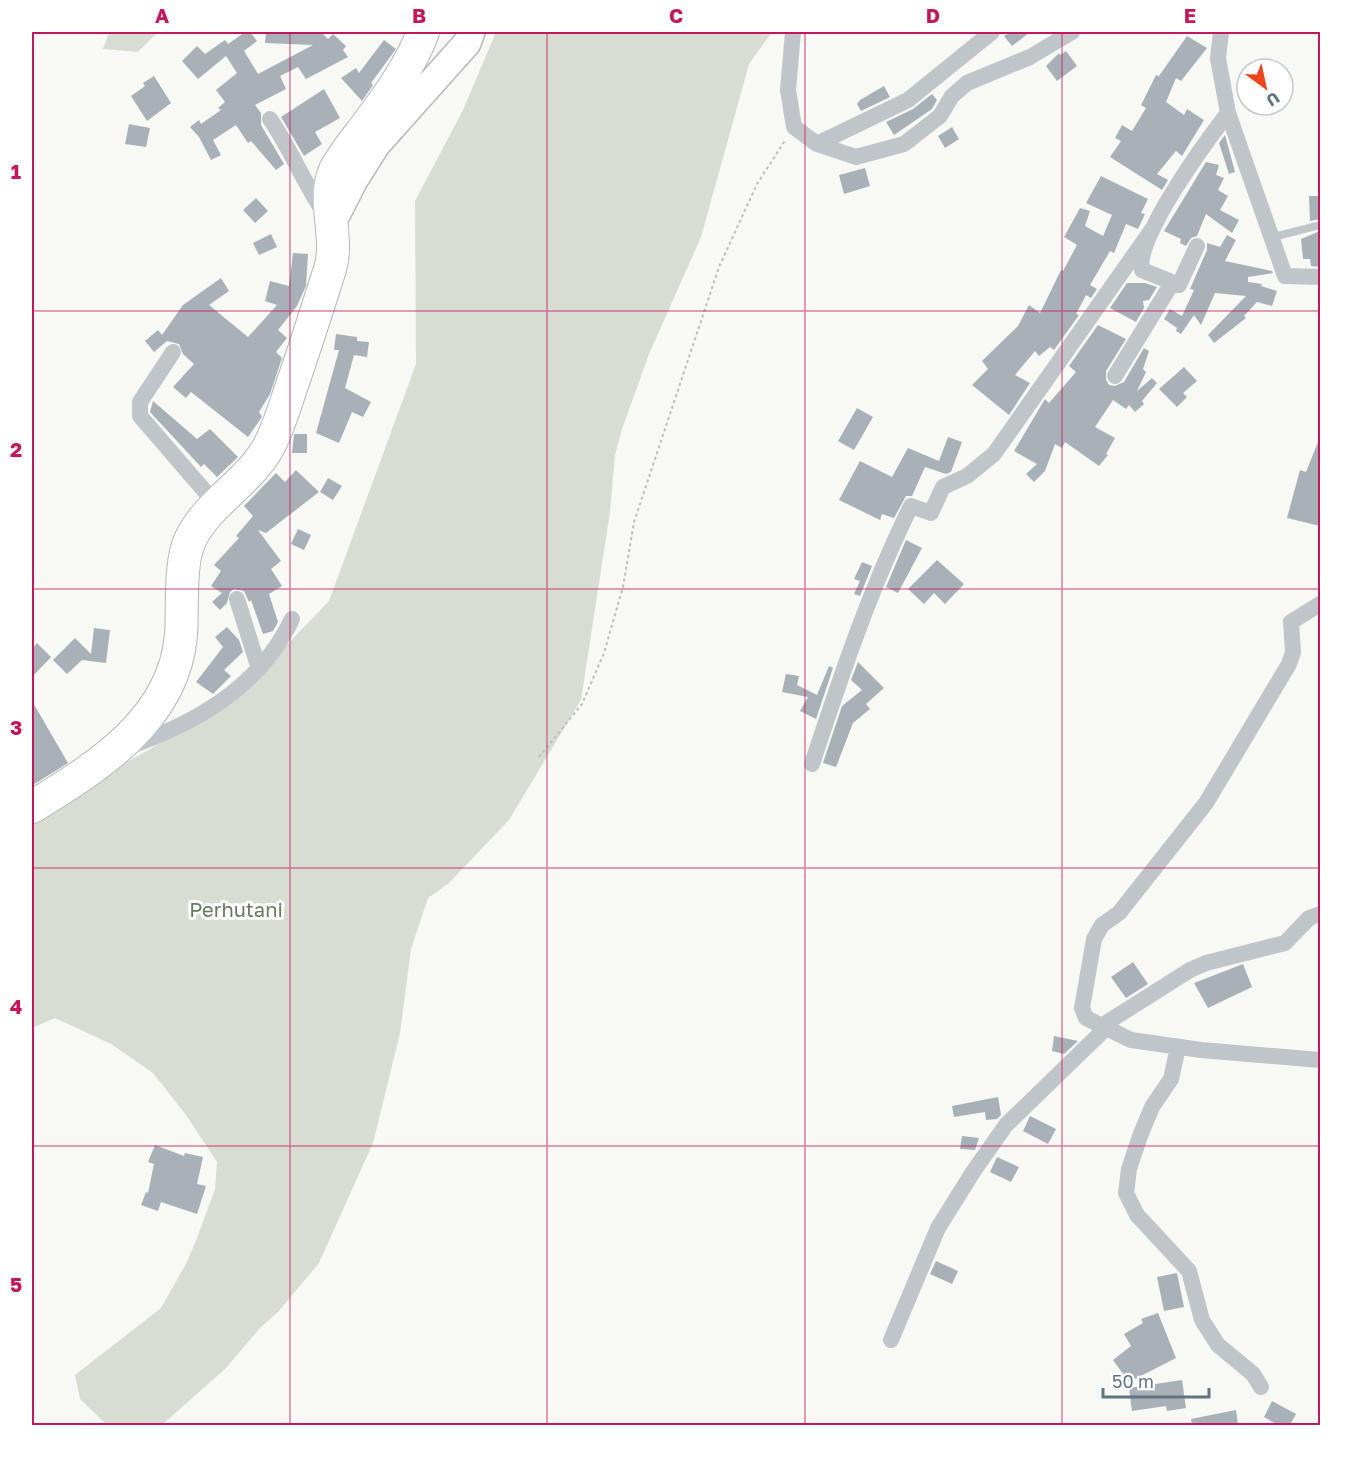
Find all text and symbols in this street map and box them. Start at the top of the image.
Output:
text: A [155,3,169,27]
text: B [412,3,426,27]
text: C [669,3,683,27]
text: D [926,3,940,27]
text: E [1184,3,1196,27]
north arrow [1235,57,1295,117]
text: U [1263,88,1284,111]
text: 1 [11,159,21,183]
text: 2 [10,437,22,461]
text: 3 [10,715,22,739]
park label: Perhutani [189,897,283,921]
text: 4 [10,994,22,1018]
text: 5 [10,1272,22,1296]
scale bar [1103,1361,1210,1399]
text: 50 m [1112,1370,1154,1392]

